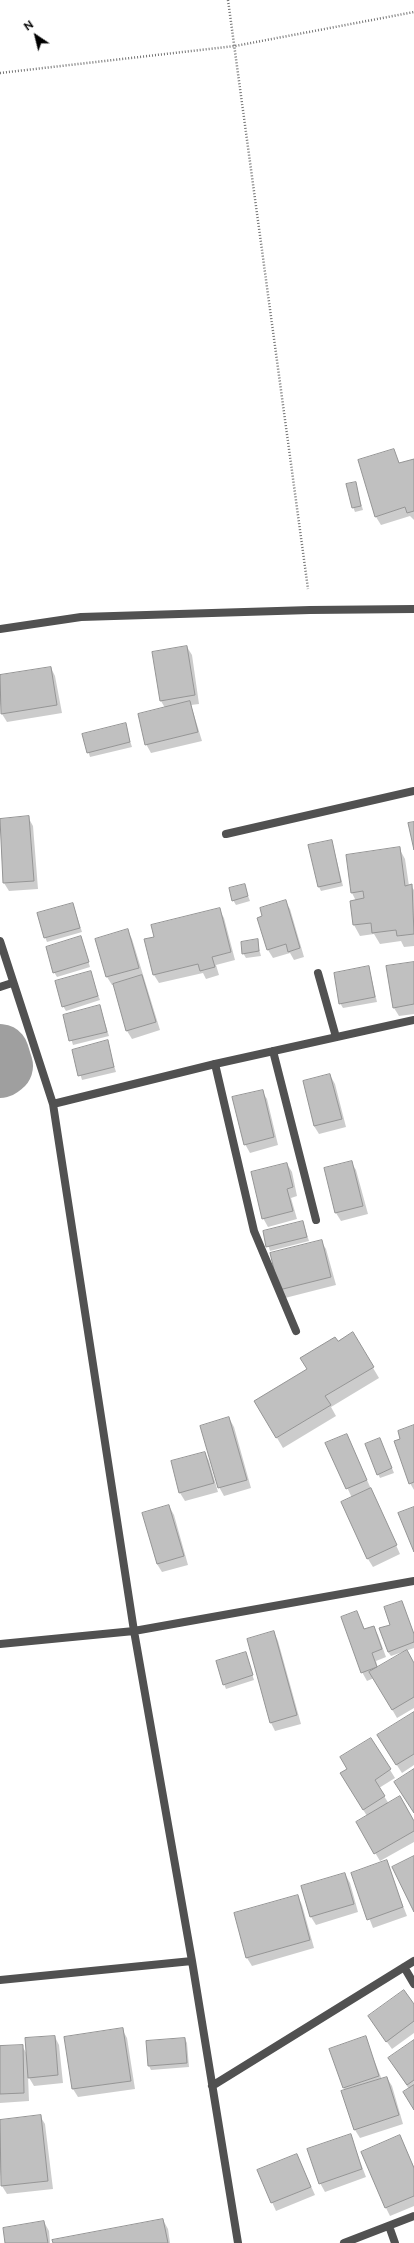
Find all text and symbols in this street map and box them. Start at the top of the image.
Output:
north arrow [16,16,56,56]
text: N [22,18,36,33]

